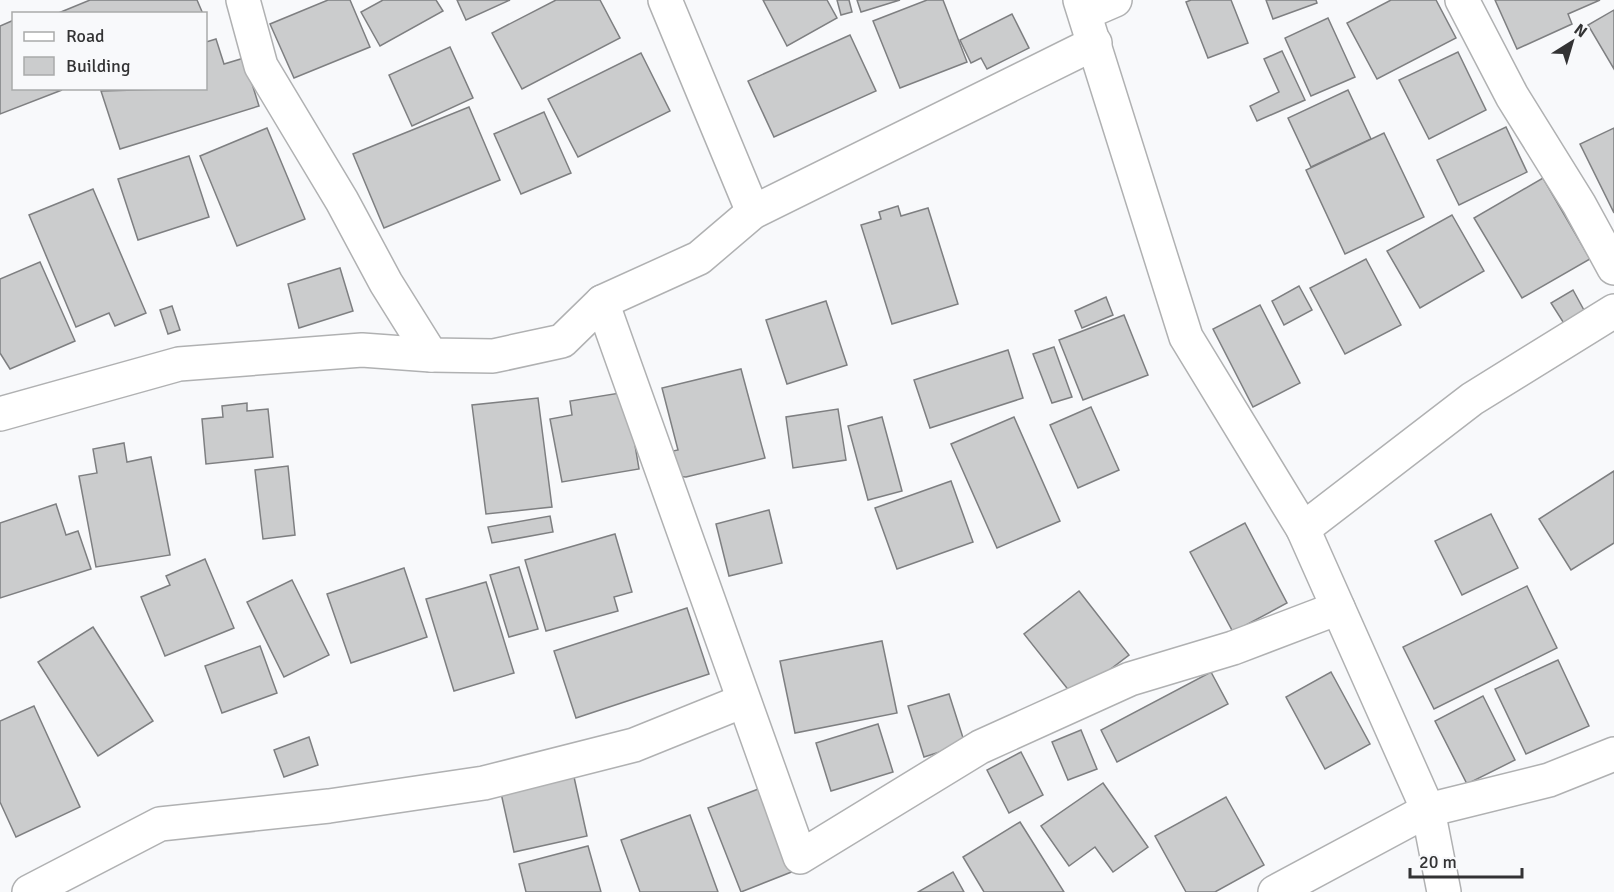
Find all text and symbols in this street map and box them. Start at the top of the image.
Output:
legend [12,12,207,90]
north arrow [1542,12,1602,72]
text: N [1570,19,1591,42]
text: Road [66,25,105,47]
text: Building [66,55,130,77]
scale bar [1410,841,1522,879]
text: 20 m [1419,851,1457,873]

